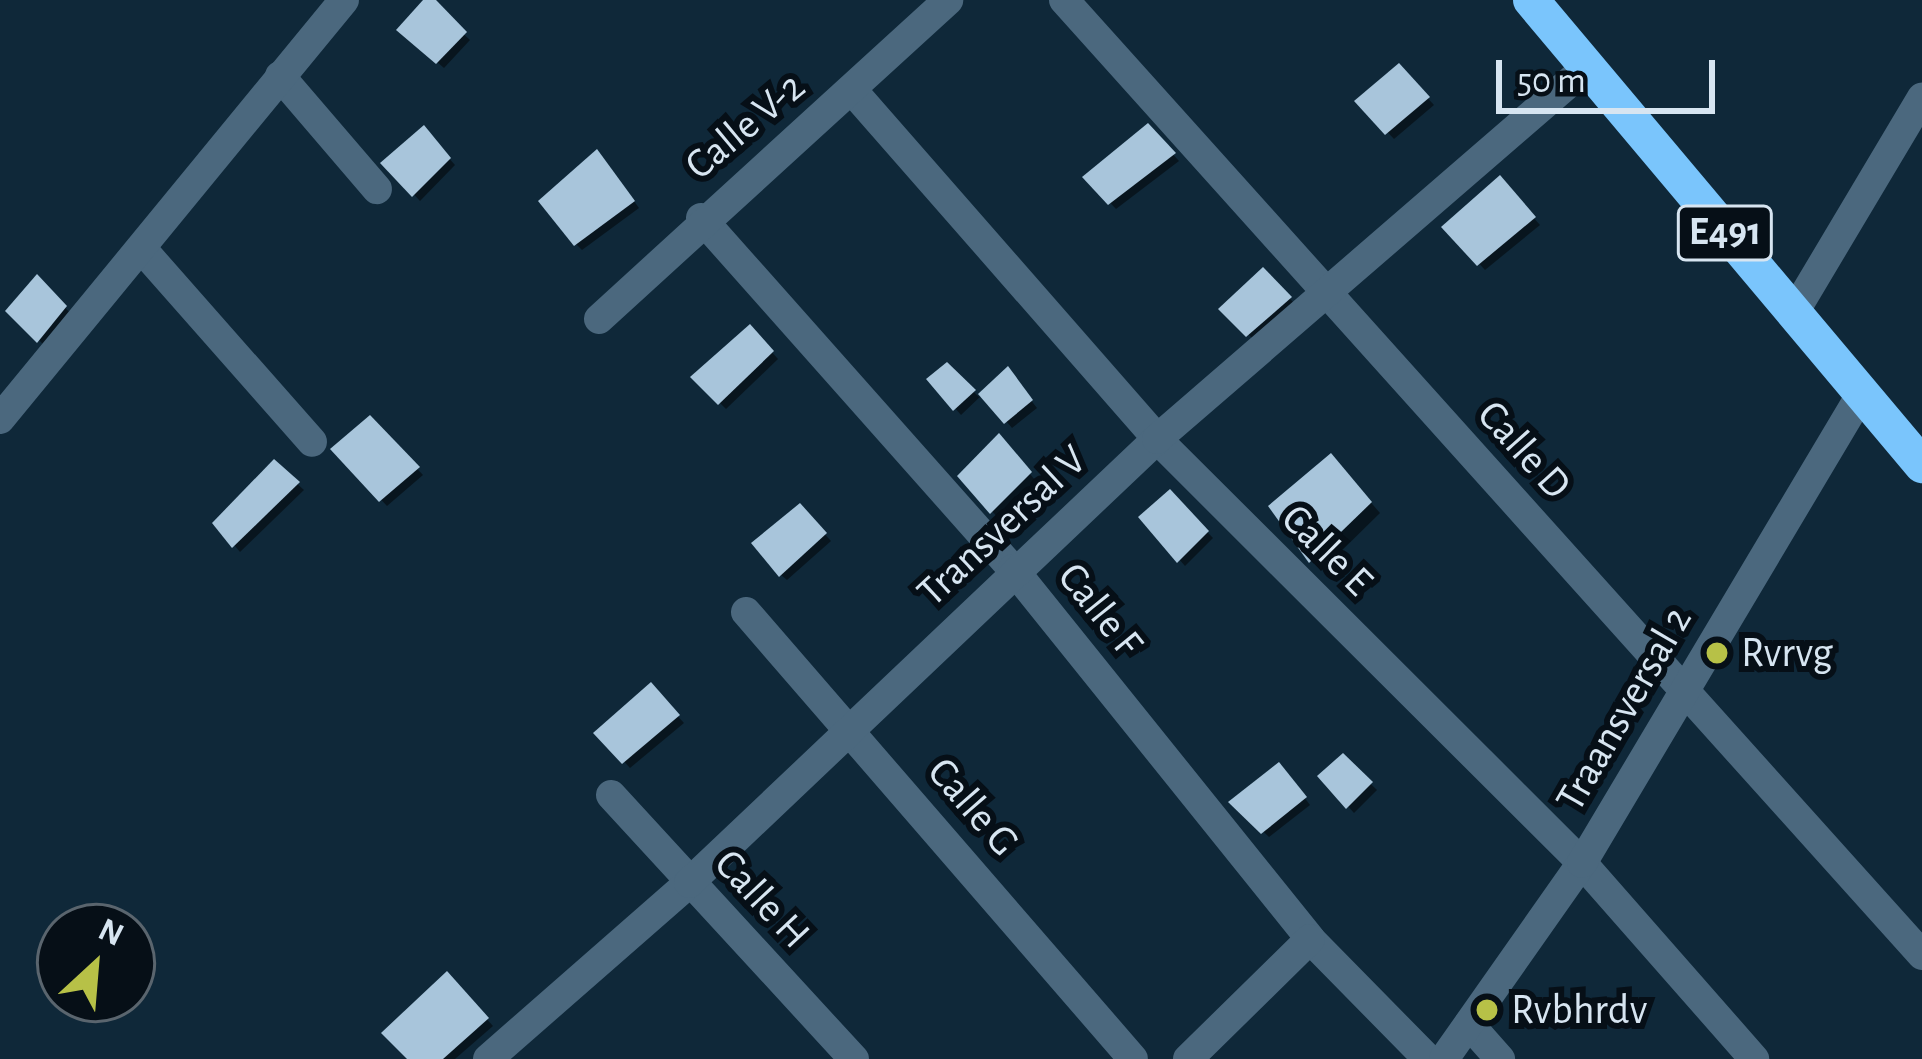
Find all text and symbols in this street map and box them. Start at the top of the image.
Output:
scale bar [1502,36,1721,110]
street label: Calle V-2 [675,62,815,190]
text: 50 m [1517,63,1586,99]
road number: E491 [1674,200,1776,266]
street label: Calle D [1467,390,1581,510]
street label: Transversal V [907,435,1097,617]
street label: Calle E [1271,494,1383,606]
street label: Calle F [1047,553,1153,667]
street label: Traansversal 2 [1545,598,1703,820]
place label: Rvrvg [1741,628,1833,678]
marker: Rvrvg [1704,640,1730,666]
street label: Calle G [917,748,1029,866]
street label: Calle H [704,839,820,959]
north arrow [36,903,156,1023]
text: N [93,913,128,953]
place label: Rvbhrdv [1511,985,1647,1035]
marker: Rvbhrdv [1474,997,1500,1023]

